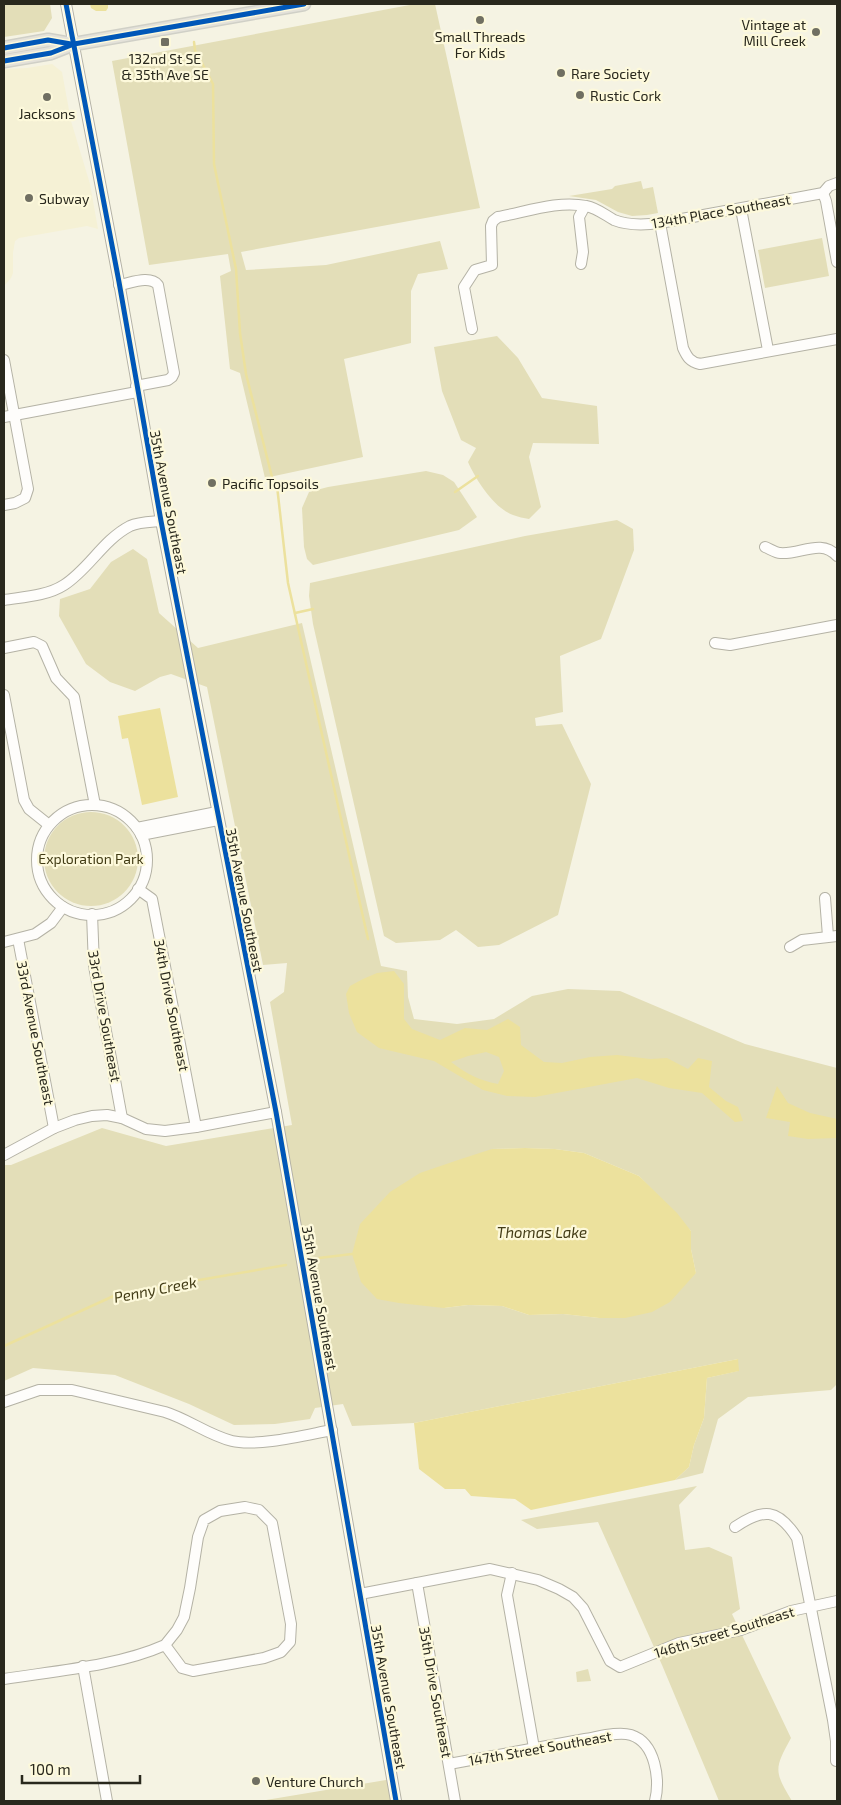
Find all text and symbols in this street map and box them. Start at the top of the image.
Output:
marker: Small Threads For Kids [474,14,486,26]
place label: Vintage at Mill Creek [741,16,806,49]
marker: Vintage at Mill Creek [810,26,822,38]
place label: Small Threads For Kids [435,28,525,61]
marker: 132nd St SE & 35th Ave SE [159,36,171,48]
place label: 132nd St SE & 35th Ave SE [121,50,209,83]
place label: Rare Society [571,65,650,82]
marker: Rare Society [555,67,567,79]
place label: Rustic Cork [590,87,661,104]
marker: Rustic Cork [574,89,586,101]
marker: Jacksons [41,91,53,103]
place label: Jacksons [19,105,75,122]
place label: Subway [39,190,90,207]
street label: 134th Place Southeast [650,190,792,232]
marker: Subway [23,192,35,204]
street label: 35th Avenue Southeast [147,428,191,576]
place label: Pacific Topsoils [222,475,319,492]
marker: Pacific Topsoils [206,477,218,489]
street label: 35th Avenue Southeast [223,826,267,974]
park label: Exploration Park [38,850,144,867]
street label: 34th Drive Southeast [151,937,193,1073]
street label: 33rd Drive Southeast [85,949,125,1083]
street label: 33rd Avenue Southeast [14,959,58,1107]
water label: Thomas Lake [497,1223,587,1241]
street label: 35th Avenue Southeast [299,1224,341,1372]
water label: Penny Creek [112,1272,198,1307]
street label: 146th Street Southeast [652,1603,796,1661]
street label: 35th Avenue Southeast [368,1623,410,1771]
street label: 35th Drive Southeast [416,1625,456,1759]
street label: 147th Street Southeast [467,1727,613,1769]
scale bar [22,1752,140,1784]
text: 100 m [30,1760,71,1778]
place label: Venture Church [266,1773,364,1790]
marker: Venture Church [250,1775,262,1787]

